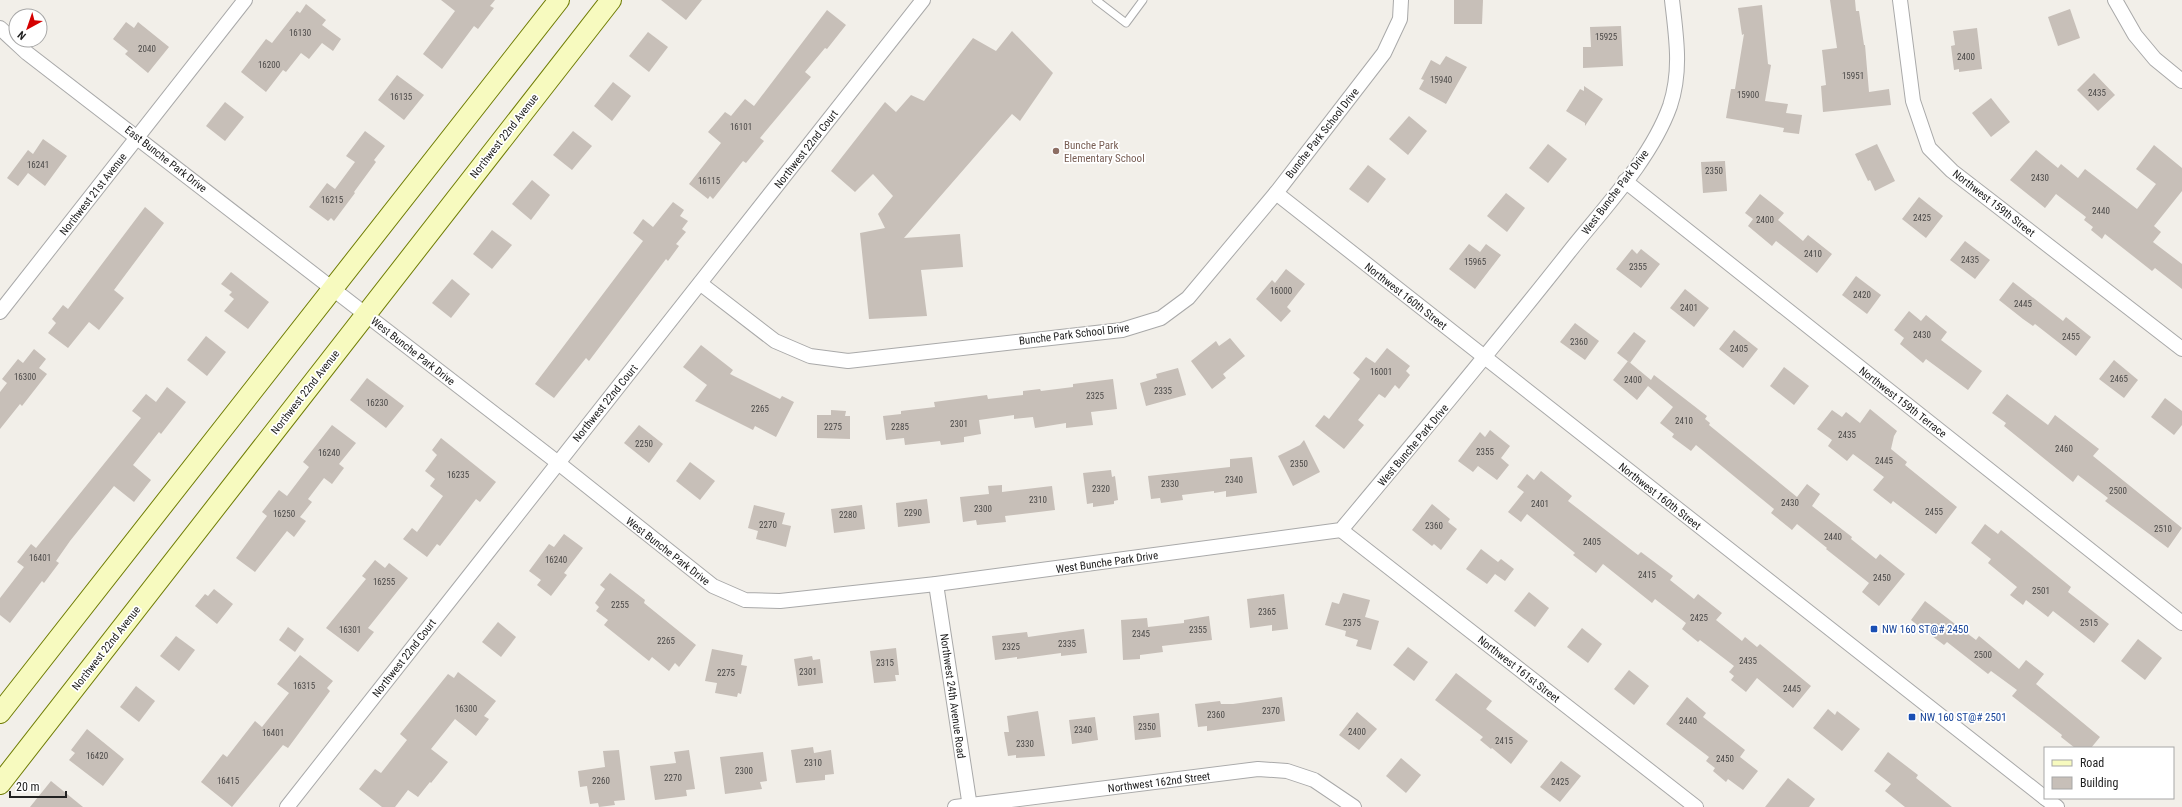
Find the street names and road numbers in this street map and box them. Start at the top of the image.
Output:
street label: Bunche Park School Drive [1283,86,1362,181]
street label: Northwest 22nd Avenue [467,92,541,181]
street label: Northwest 22nd Court [772,108,841,191]
street label: East Bunche Park Drive [122,123,209,195]
street label: West Bunche Park Drive [1579,147,1652,237]
street label: Northwest 21st Avenue [57,151,130,238]
street label: Northwest 159th Street [1950,167,2037,240]
street label: Northwest 160th Street [1362,260,1449,333]
street label: West Bunche Park Drive [368,315,457,388]
street label: Bunche Park School Drive [1018,321,1130,348]
street label: Northwest 22nd Avenue [268,348,342,437]
street label: Northwest 22nd Court [570,362,641,445]
street label: Northwest 159th Terrace [1856,364,1949,440]
street label: West Bunche Park Drive [1375,402,1451,489]
street label: Northwest 160th Street [1616,460,1703,533]
street label: West Bunche Park Drive [623,515,712,588]
street label: West Bunche Park Drive [1055,549,1159,576]
street label: Northwest 22nd Avenue [69,604,143,693]
street label: Northwest 22nd Court [370,617,439,700]
street label: Northwest 24th Avenue Road [937,633,968,759]
street label: Northwest 161st Street [1475,633,1562,705]
street label: Northwest 162nd Street [1107,770,1211,795]

